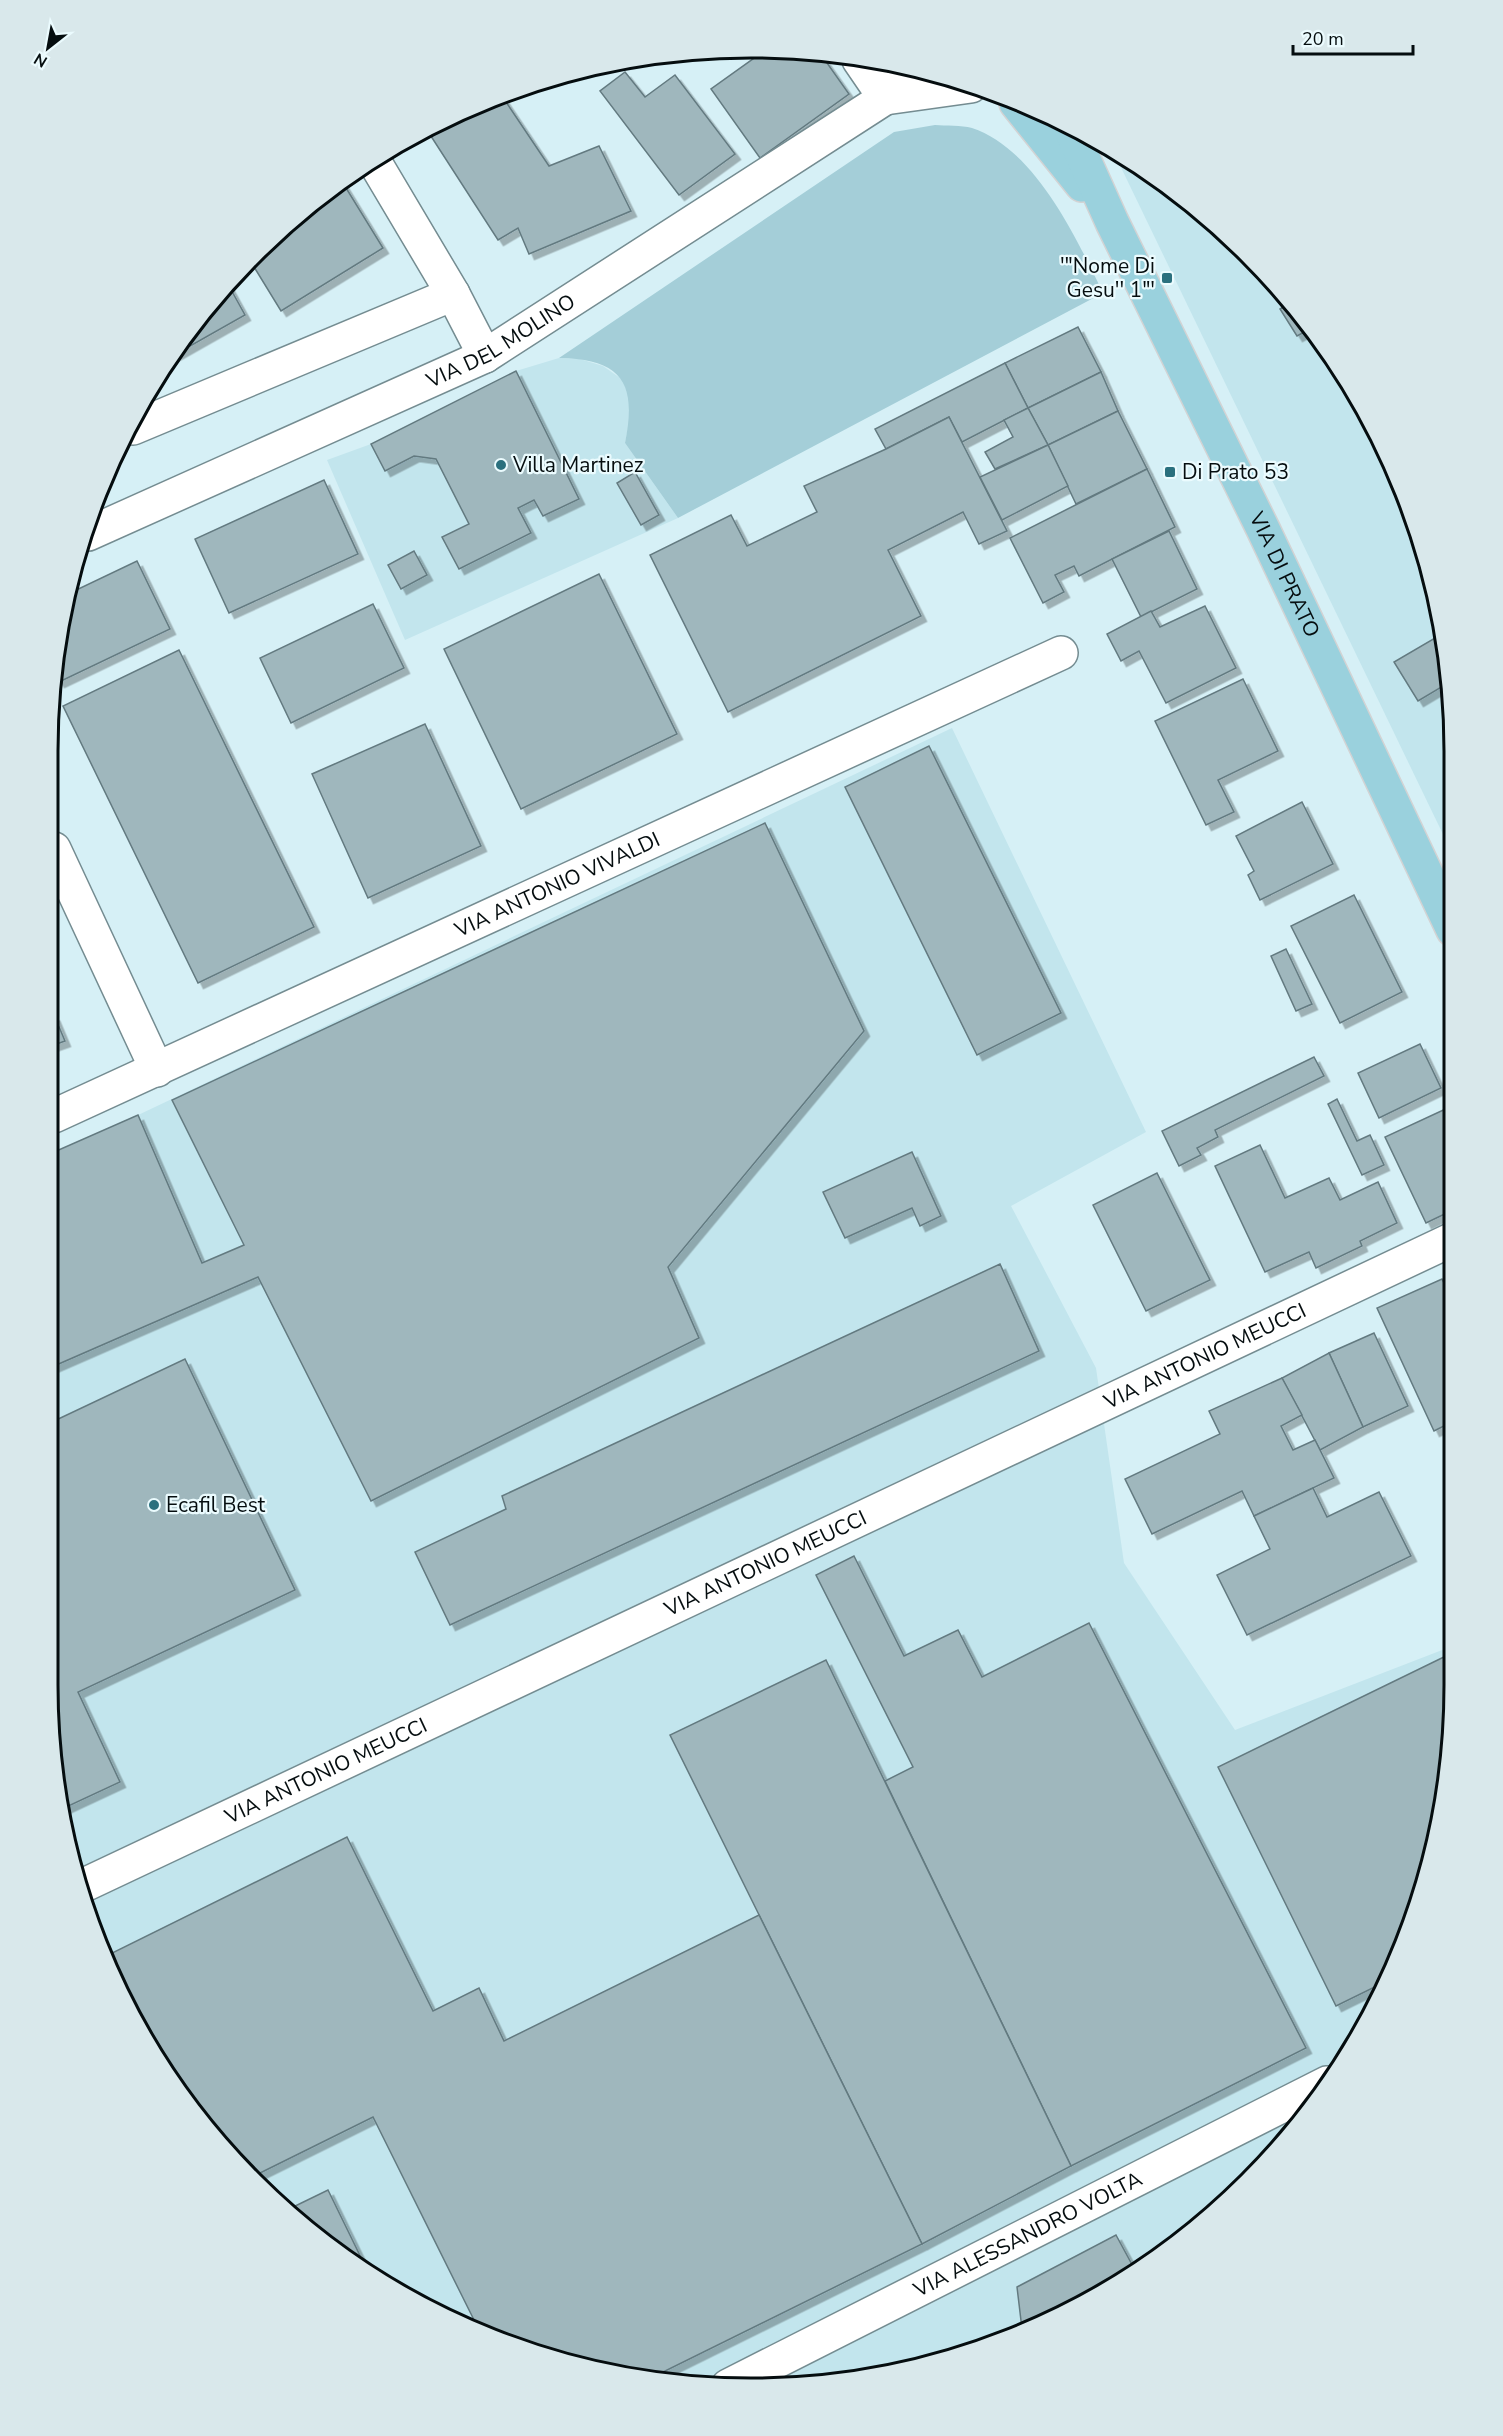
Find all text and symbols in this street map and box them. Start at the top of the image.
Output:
north arrow [18,18,78,78]
scale bar [1293,18,1413,56]
text: 20 m [1302,27,1344,51]
text: N [30,47,52,73]
place label: '"Nome Di Gesu'' 1"' [1060,252,1155,304]
marker: '"Nome Di Gesu'' 1"' [1160,271,1174,285]
street label: VIA DEL MOLINO [421,287,581,395]
place label: Villa Martinez [512,451,644,479]
marker: Villa Martinez [494,458,508,472]
place label: Di Prato 53 [1182,458,1289,486]
marker: Di Prato 53 [1163,465,1177,479]
street label: VIA DI PRATO [1242,506,1326,642]
street label: VIA ANTONIO VIVALDI [449,825,664,944]
street label: VIA ANTONIO MEUCCI [1098,1296,1311,1416]
place label: Ecafil Best [166,1491,266,1519]
marker: Ecafil Best [147,1498,161,1512]
street label: VIA ANTONIO MEUCCI [659,1504,871,1624]
street label: VIA ANTONIO MEUCCI [219,1711,432,1831]
street label: VIA ALESSANDRO VOLTA [908,2165,1147,2304]

